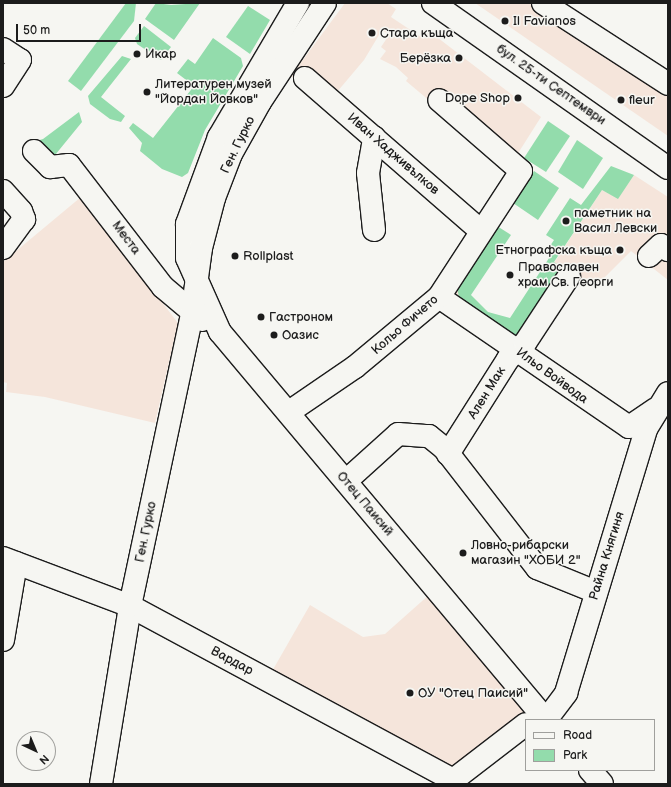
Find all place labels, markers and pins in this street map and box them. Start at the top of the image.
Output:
place label: Il Favianos [513,13,576,29]
marker: Il Favianos [500,16,510,26]
place label: Стара къща [380,25,453,41]
marker: Стара къща [367,28,377,38]
place label: Икар [145,46,176,62]
marker: Икар [132,49,142,59]
place label: Берёзка [400,50,451,66]
marker: Берёзка [454,53,464,63]
place label: Литературен музей "Йордан Йовков" [155,77,272,108]
marker: Литературен музей "Йордан Йовков" [142,87,152,97]
place label: Dope Shop [445,90,510,106]
place label: fleur [629,92,655,108]
marker: Dope Shop [513,93,523,103]
marker: fleur [616,95,626,105]
place label: паметник на Васил Левски [574,206,657,237]
marker: паметник на Васил Левски [561,216,571,226]
place label: Етнографска къща [496,242,612,258]
marker: Етнографска къща [615,245,625,255]
place label: Rollplast [243,248,294,264]
marker: Rollplast [230,251,240,261]
place label: Православен храм Св. Георги [518,260,613,291]
marker: Православен храм Св. Георги [505,270,515,280]
place label: Гастроном [269,309,333,325]
marker: Гастроном [256,312,266,322]
place label: Оазис [282,327,319,343]
marker: Оазис [269,330,279,340]
place label: Ловно-рибарски магазин "ХОБИ 2" [471,538,580,569]
marker: Ловно-рибарски магазин "ХОБИ 2" [458,548,468,558]
place label: ОУ "Отец Паисий" [418,685,528,701]
marker: ОУ "Отец Паисий" [405,688,415,698]

